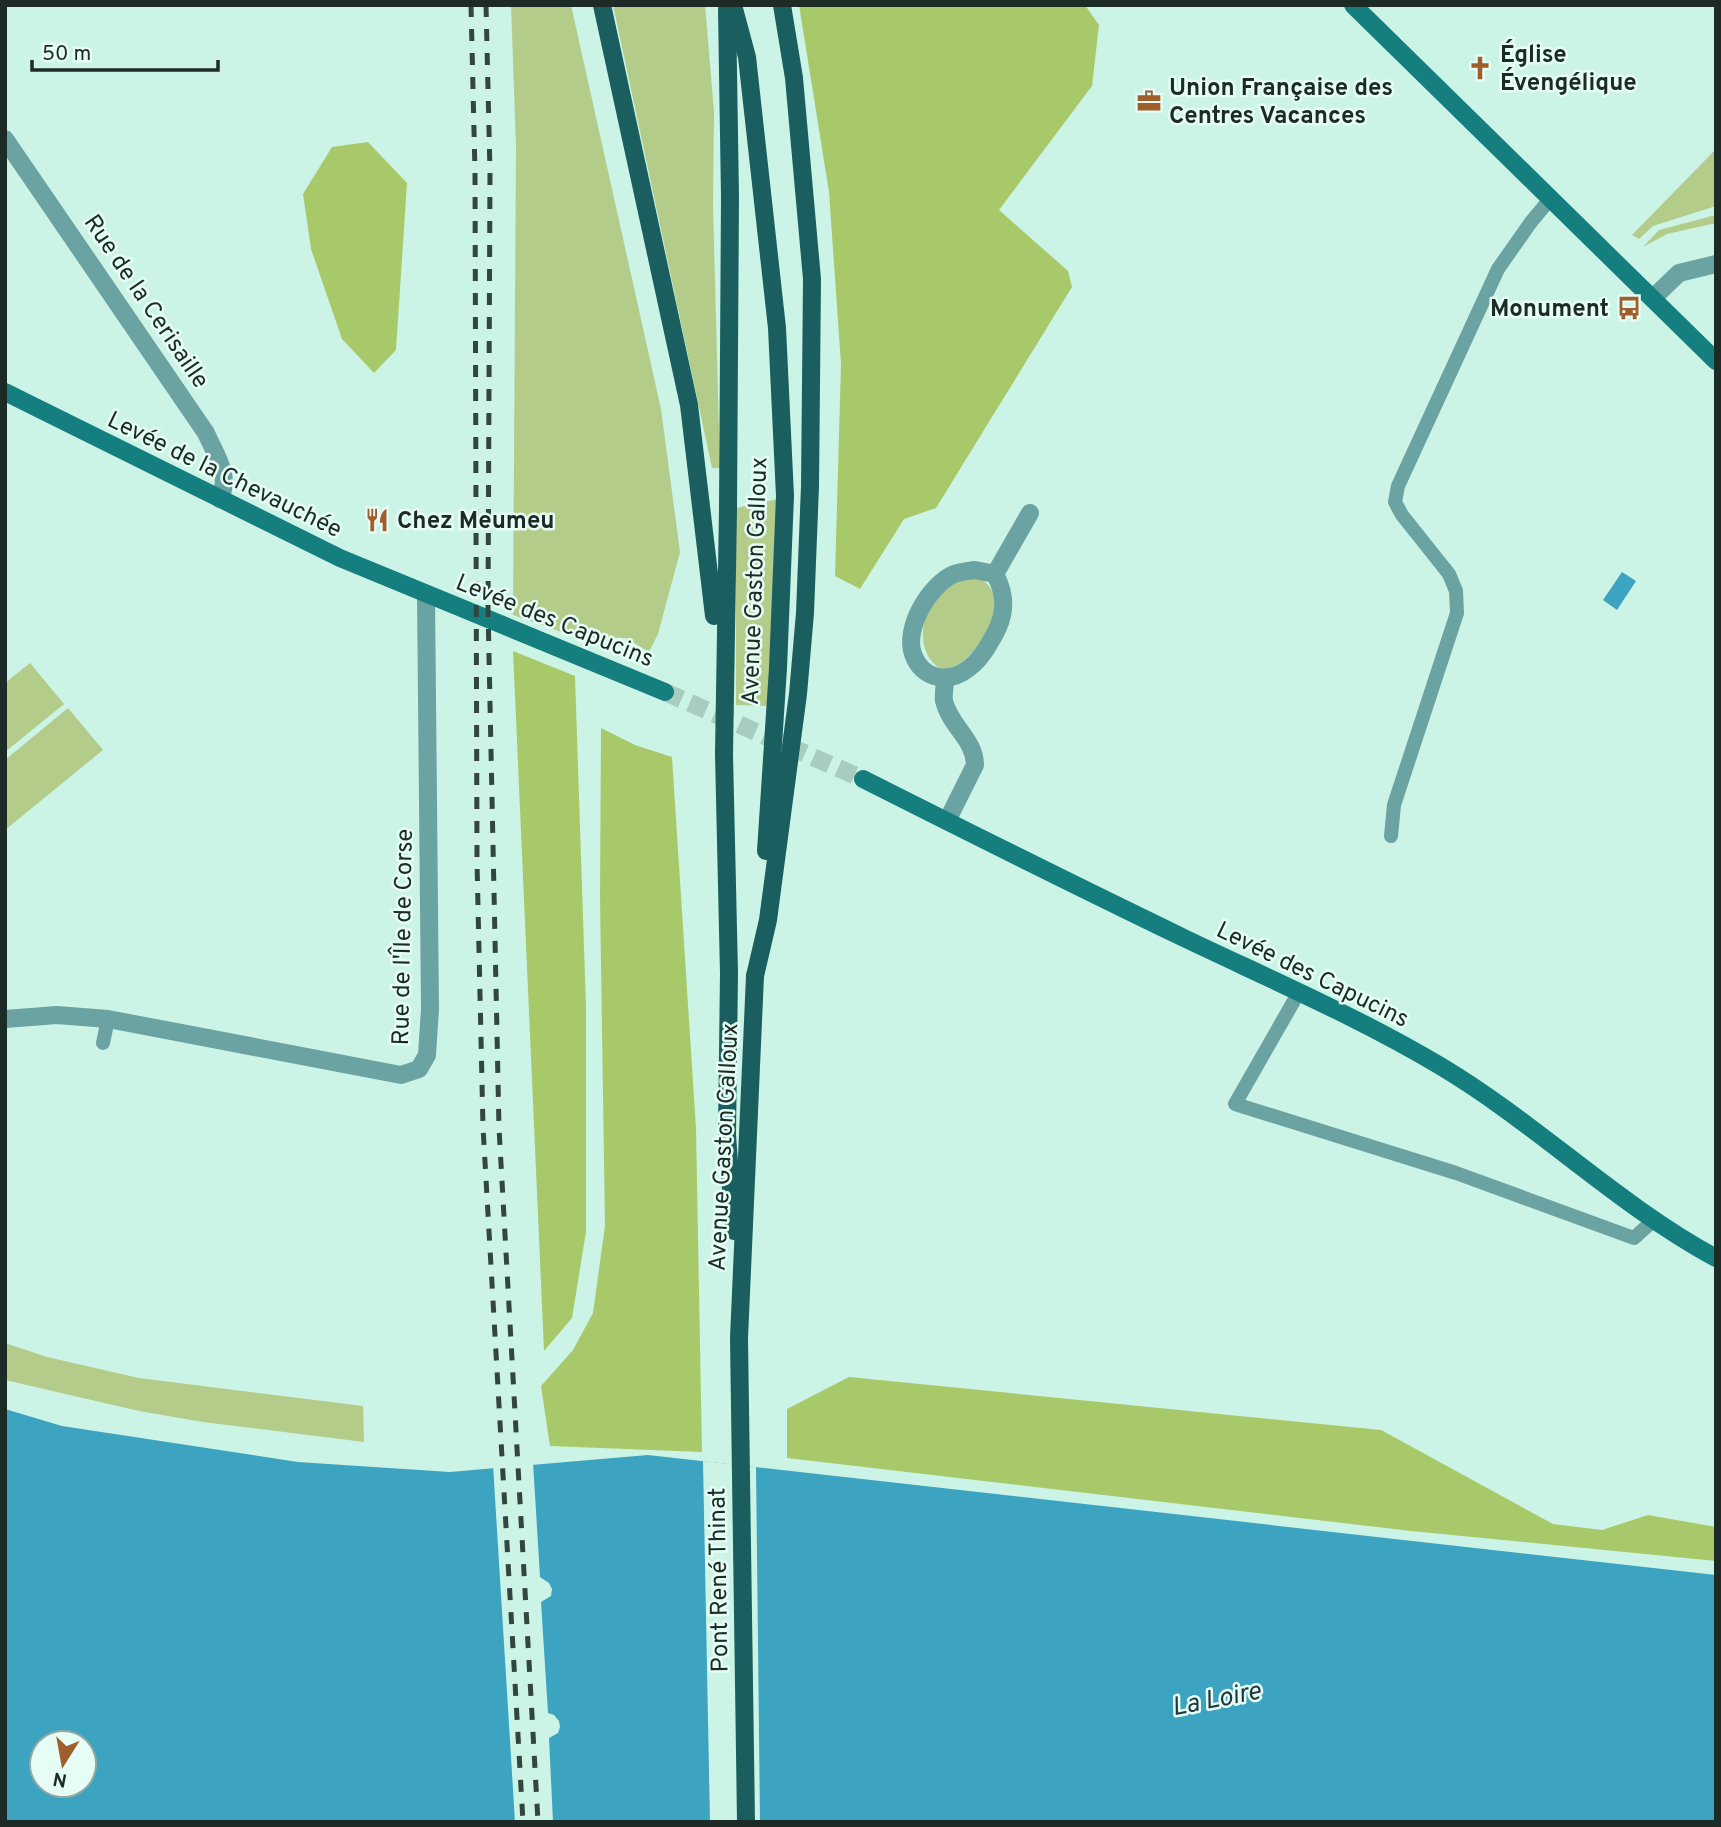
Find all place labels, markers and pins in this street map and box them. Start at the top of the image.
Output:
place label: Église Évengélique [1500,39,1637,99]
church icon: Église Évengélique [1466,54,1494,82]
place label: Union Française des Centres Vacances [1169,74,1393,132]
office icon: Union Française des Centres Vacances [1135,87,1163,115]
bus stop icon: Monument [1615,294,1643,322]
place label: Monument [1490,295,1609,325]
restaurant icon: Chez Meumeu [363,506,391,534]
place label: Chez Meumeu [397,507,555,537]

